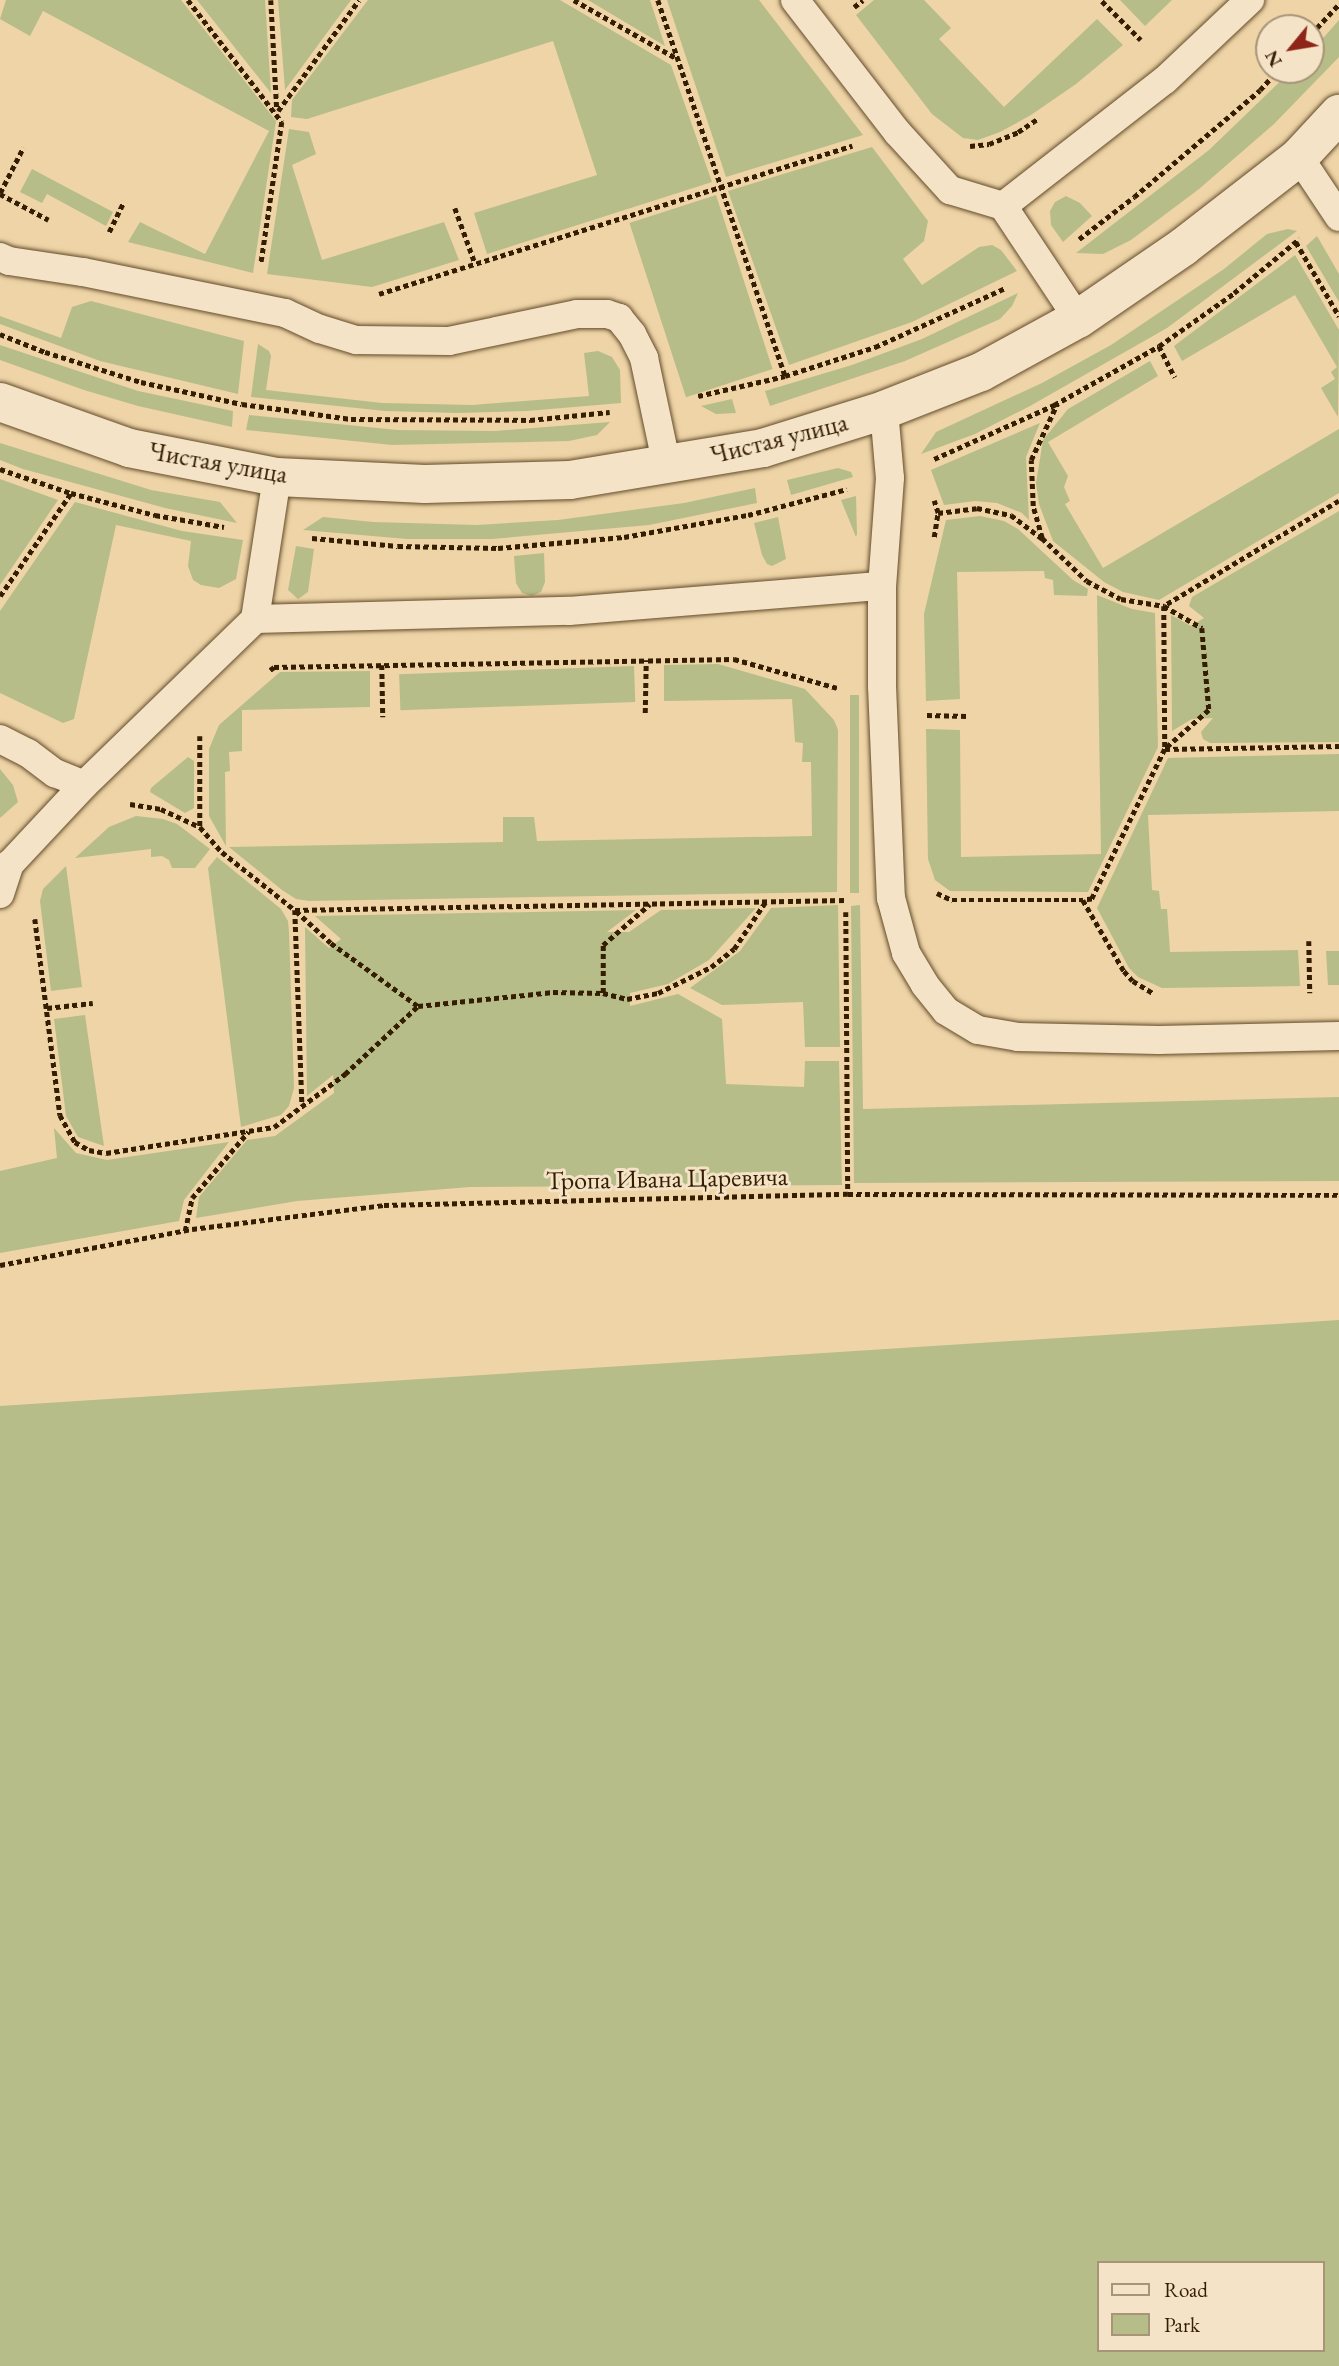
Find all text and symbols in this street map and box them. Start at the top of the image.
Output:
north arrow [1255,14,1325,84]
text: N [1258,46,1288,72]
street label: Чистая улица [707,407,851,471]
street label: Чистая улица [146,435,290,491]
street label: Тропа Ивана Царевича [546,1161,788,1197]
legend [1098,2261,1325,2352]
text: Road [1164,2276,1208,2303]
text: Park [1164,2311,1200,2338]

